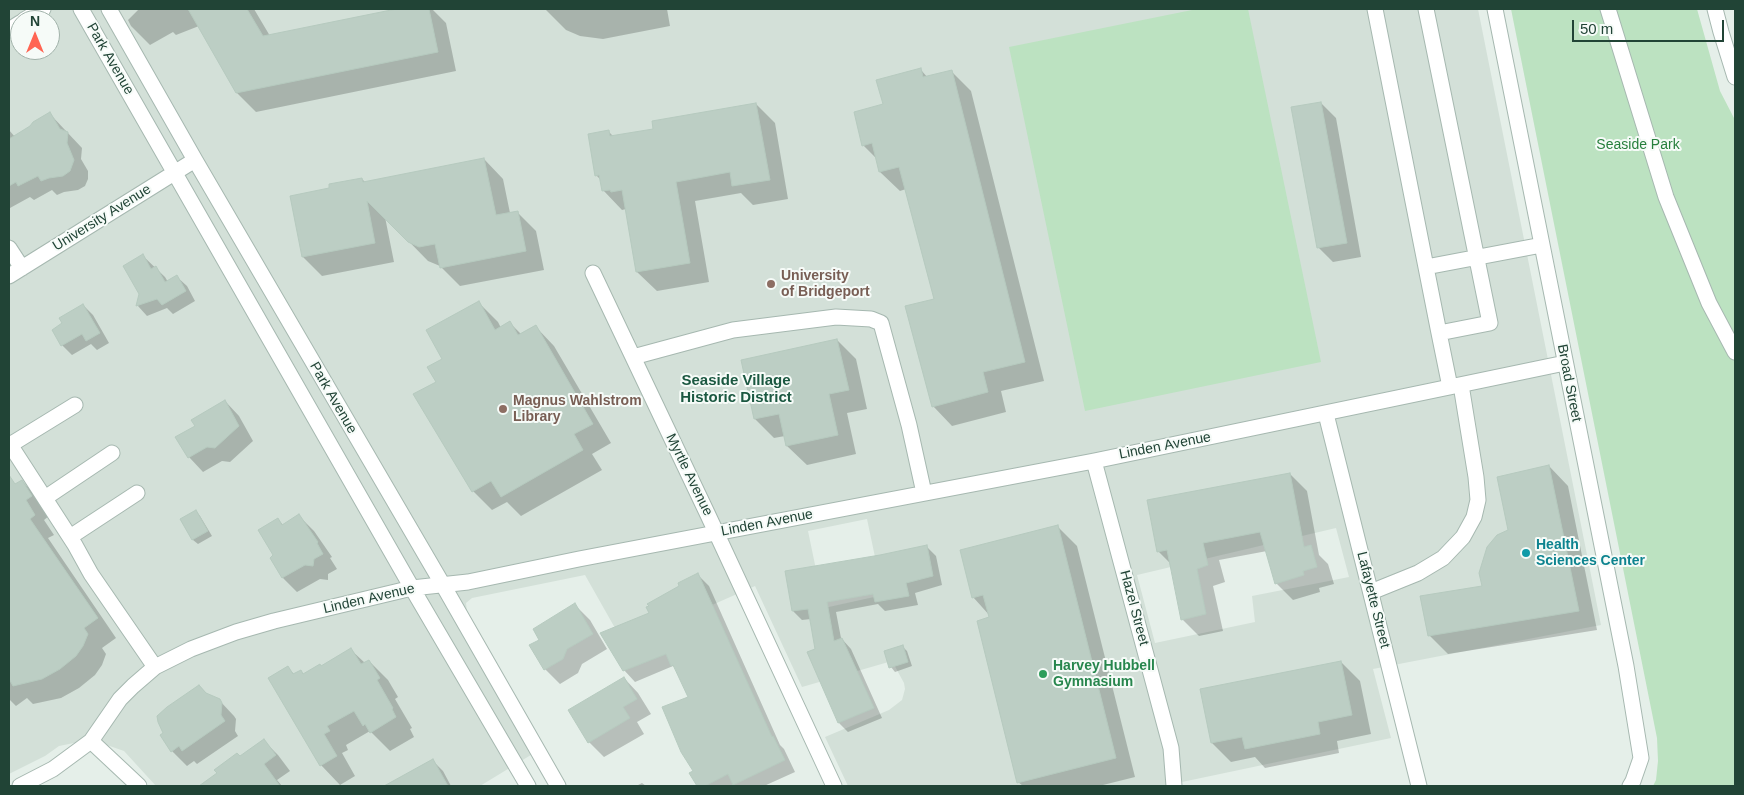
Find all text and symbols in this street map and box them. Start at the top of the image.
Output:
north arrow [10,10,60,60]
scale bar [1574,10,1726,42]
text: N [30,13,40,29]
street label: Park Avenue [83,20,137,98]
text: 50 m [1580,20,1613,37]
park label: Seaside Park [1596,137,1680,153]
street label: University Avenue [50,181,154,255]
place label: University of Bridgeport [781,268,870,300]
marker: University of Bridgeport [765,278,777,290]
street label: Broad Street [1553,343,1585,423]
street label: Park Avenue [306,359,360,437]
district label: Seaside Village Historic District [680,372,792,407]
place label: Magnus Wahlstrom Library [513,393,642,426]
marker: Magnus Wahlstrom Library [497,403,509,415]
street label: Linden Avenue [1118,429,1212,463]
street label: Myrtle Avenue [662,431,716,519]
street label: Linden Avenue [720,506,814,540]
place label: Health Sciences Center [1536,537,1645,570]
marker: Health Sciences Center [1520,547,1532,559]
street label: Lafayette Street [1353,550,1393,650]
street label: Hazel Street [1116,569,1152,647]
street label: Linden Avenue [322,580,416,618]
place label: Harvey Hubbell Gymnasium [1053,658,1155,690]
marker: Harvey Hubbell Gymnasium [1037,668,1049,680]

